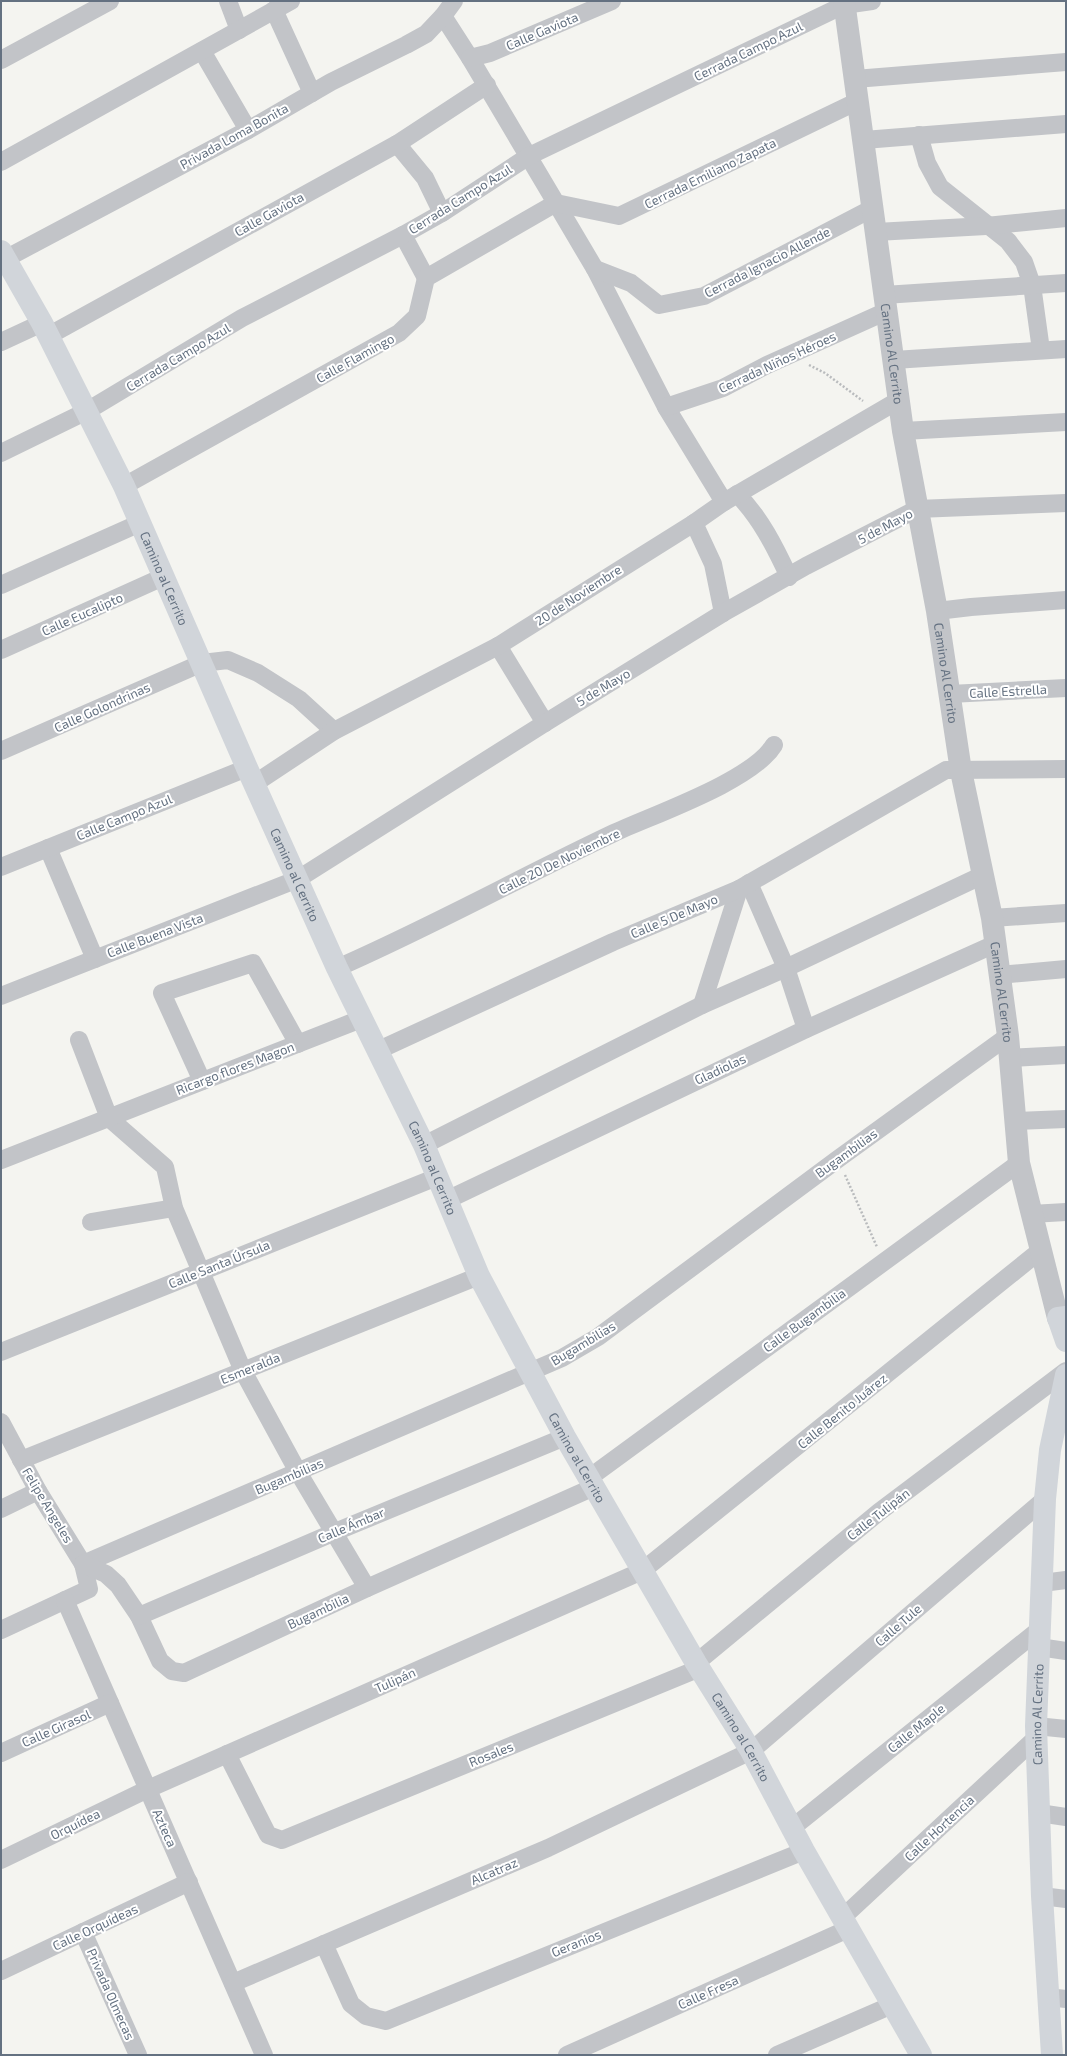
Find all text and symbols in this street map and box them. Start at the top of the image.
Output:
street label: Calle Gaviota [503,9,581,53]
street label: Cerrada Campo Azul [691,18,805,84]
street label: Privada Loma Bonita [177,100,291,172]
street label: Cerrada Emiliano Zapata [641,134,779,212]
street label: Cerrada Campo Azul [405,161,515,237]
street label: Calle Gaviota [231,188,307,240]
street label: Cerrada Ignacio Allende [701,223,833,301]
street label: Camino Al Cerrito [878,302,907,405]
street label: Cerrada Campo Azul [123,319,233,394]
street label: Cerrada Niños Héroes [716,328,838,396]
street label: Calle Flamingo [313,330,397,386]
street label: 5 de Mayo [855,505,915,547]
street label: Camino al Cerrito [137,529,192,628]
street label: 20 de Noviembre [532,561,624,629]
street label: Calle Eucalipto [39,589,125,639]
street label: Camino Al Cerrito [931,622,962,725]
street label: 5 de Mayo [573,665,633,709]
street label: Calle Golondrinas [51,679,153,735]
street label: Calle Estrella [969,681,1047,701]
street label: Calle Campo Azul [74,791,174,843]
street label: Camino al Cerrito [267,825,323,924]
street label: Calle 20 De Noviembre [496,825,622,897]
street label: Calle 5 De Mayo [628,890,720,942]
street label: Calle Buena Vista [105,909,205,961]
street label: Camino Al Cerrito [987,941,1017,1043]
street label: Ricargo flores Magon [174,1038,296,1098]
street label: Gladiolas [692,1050,748,1088]
street label: Camino al Cerrito [405,1118,460,1217]
street label: Bugambilias [812,1125,880,1181]
street label: Calle Santa Úrsula [166,1235,272,1292]
street label: Calle Bugambilia [760,1285,848,1355]
street label: Bugambilias [548,1317,618,1369]
street label: Esmeralda [218,1349,282,1387]
street label: Calle Benito Juárez [794,1370,890,1452]
street label: Camino al Cerrito [545,1410,609,1505]
street label: Bugambilias [252,1454,326,1498]
street label: Felipe Angeles [19,1464,77,1546]
street label: Calle Tulipán [844,1485,912,1543]
street label: Calle Ámbar [315,1503,387,1546]
street label: Bugambilia [285,1590,351,1632]
street label: Calle Tule [871,1600,925,1650]
street label: Camino Al Cerrito [1028,1663,1046,1766]
street label: Tulipán [372,1664,418,1696]
street label: Camino al Cerrito [708,1689,774,1784]
street label: Calle Maple [884,1700,948,1756]
street label: Calle Girasol [19,1706,93,1750]
street label: Rosales [466,1738,516,1770]
street label: Calle Hortencia [901,1792,977,1864]
street label: Orquídea [47,1805,103,1843]
street label: Azteca [150,1806,180,1850]
street label: Alcatraz [468,1854,520,1888]
street label: Calle Orquídeas [50,1900,140,1954]
street label: Geranios [549,1926,603,1960]
street label: Privada Olmecas [84,1946,138,2042]
street label: Calle Fresa [675,1972,741,2012]

